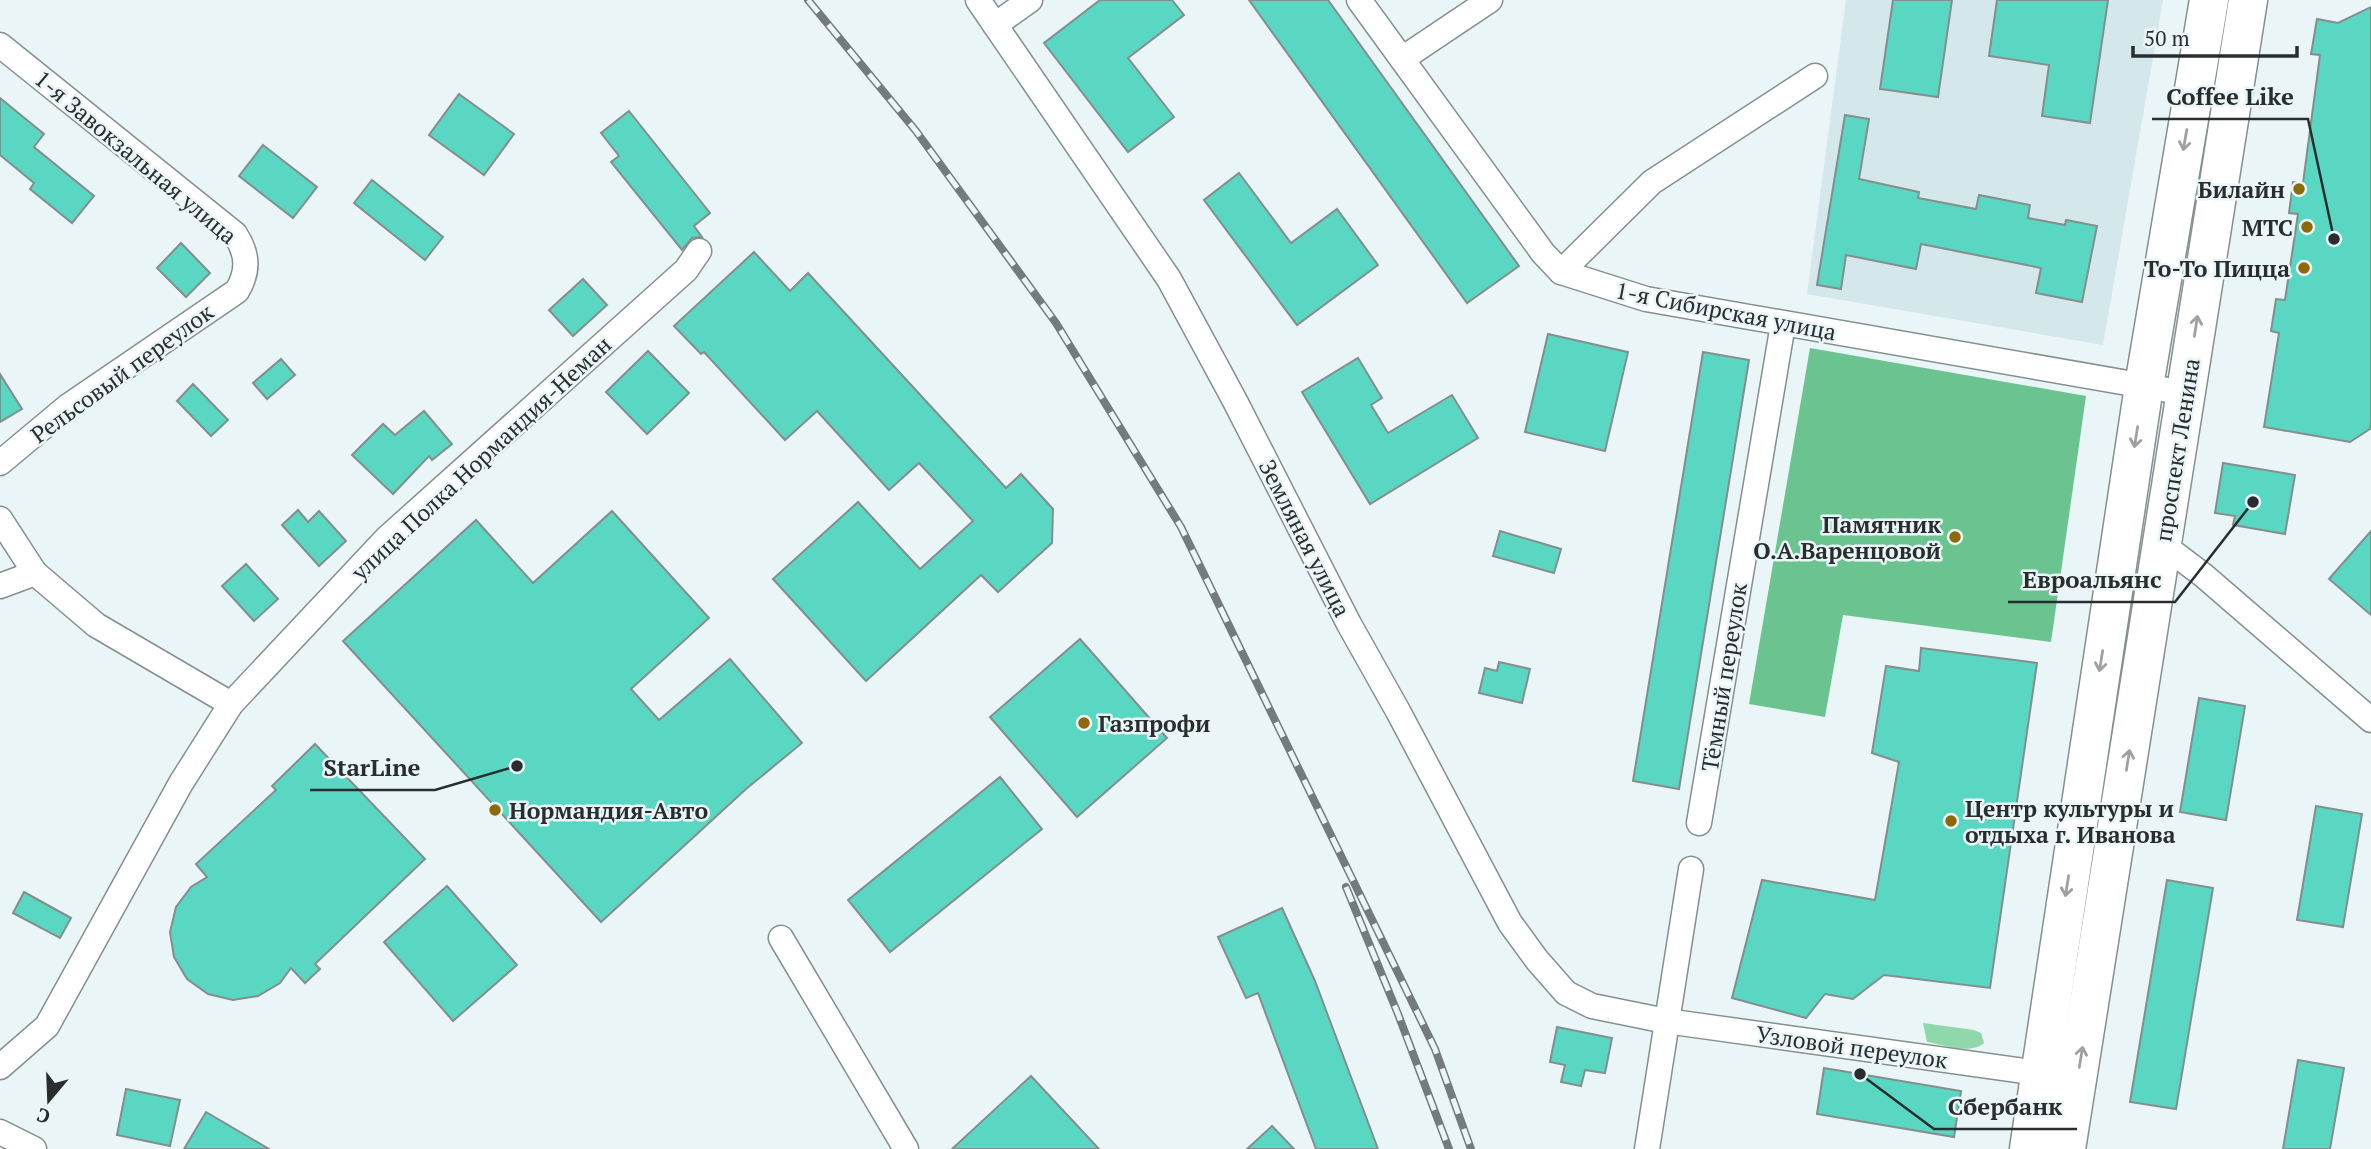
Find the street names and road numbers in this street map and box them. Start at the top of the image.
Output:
street label: 1-я Завокзальная улица [28,63,244,251]
street label: 1-я Сибирская улица [1613,274,1839,348]
street label: Рельсовый переулок [24,296,220,450]
street label: улица Полка Нормандия-Неман [344,329,618,588]
street label: проспект Ленина [2147,356,2207,544]
street label: Земляная улица [1252,454,1358,622]
street label: Тёмный переулок [1694,580,1754,774]
street label: Узловой переулок [1754,1018,1950,1076]

